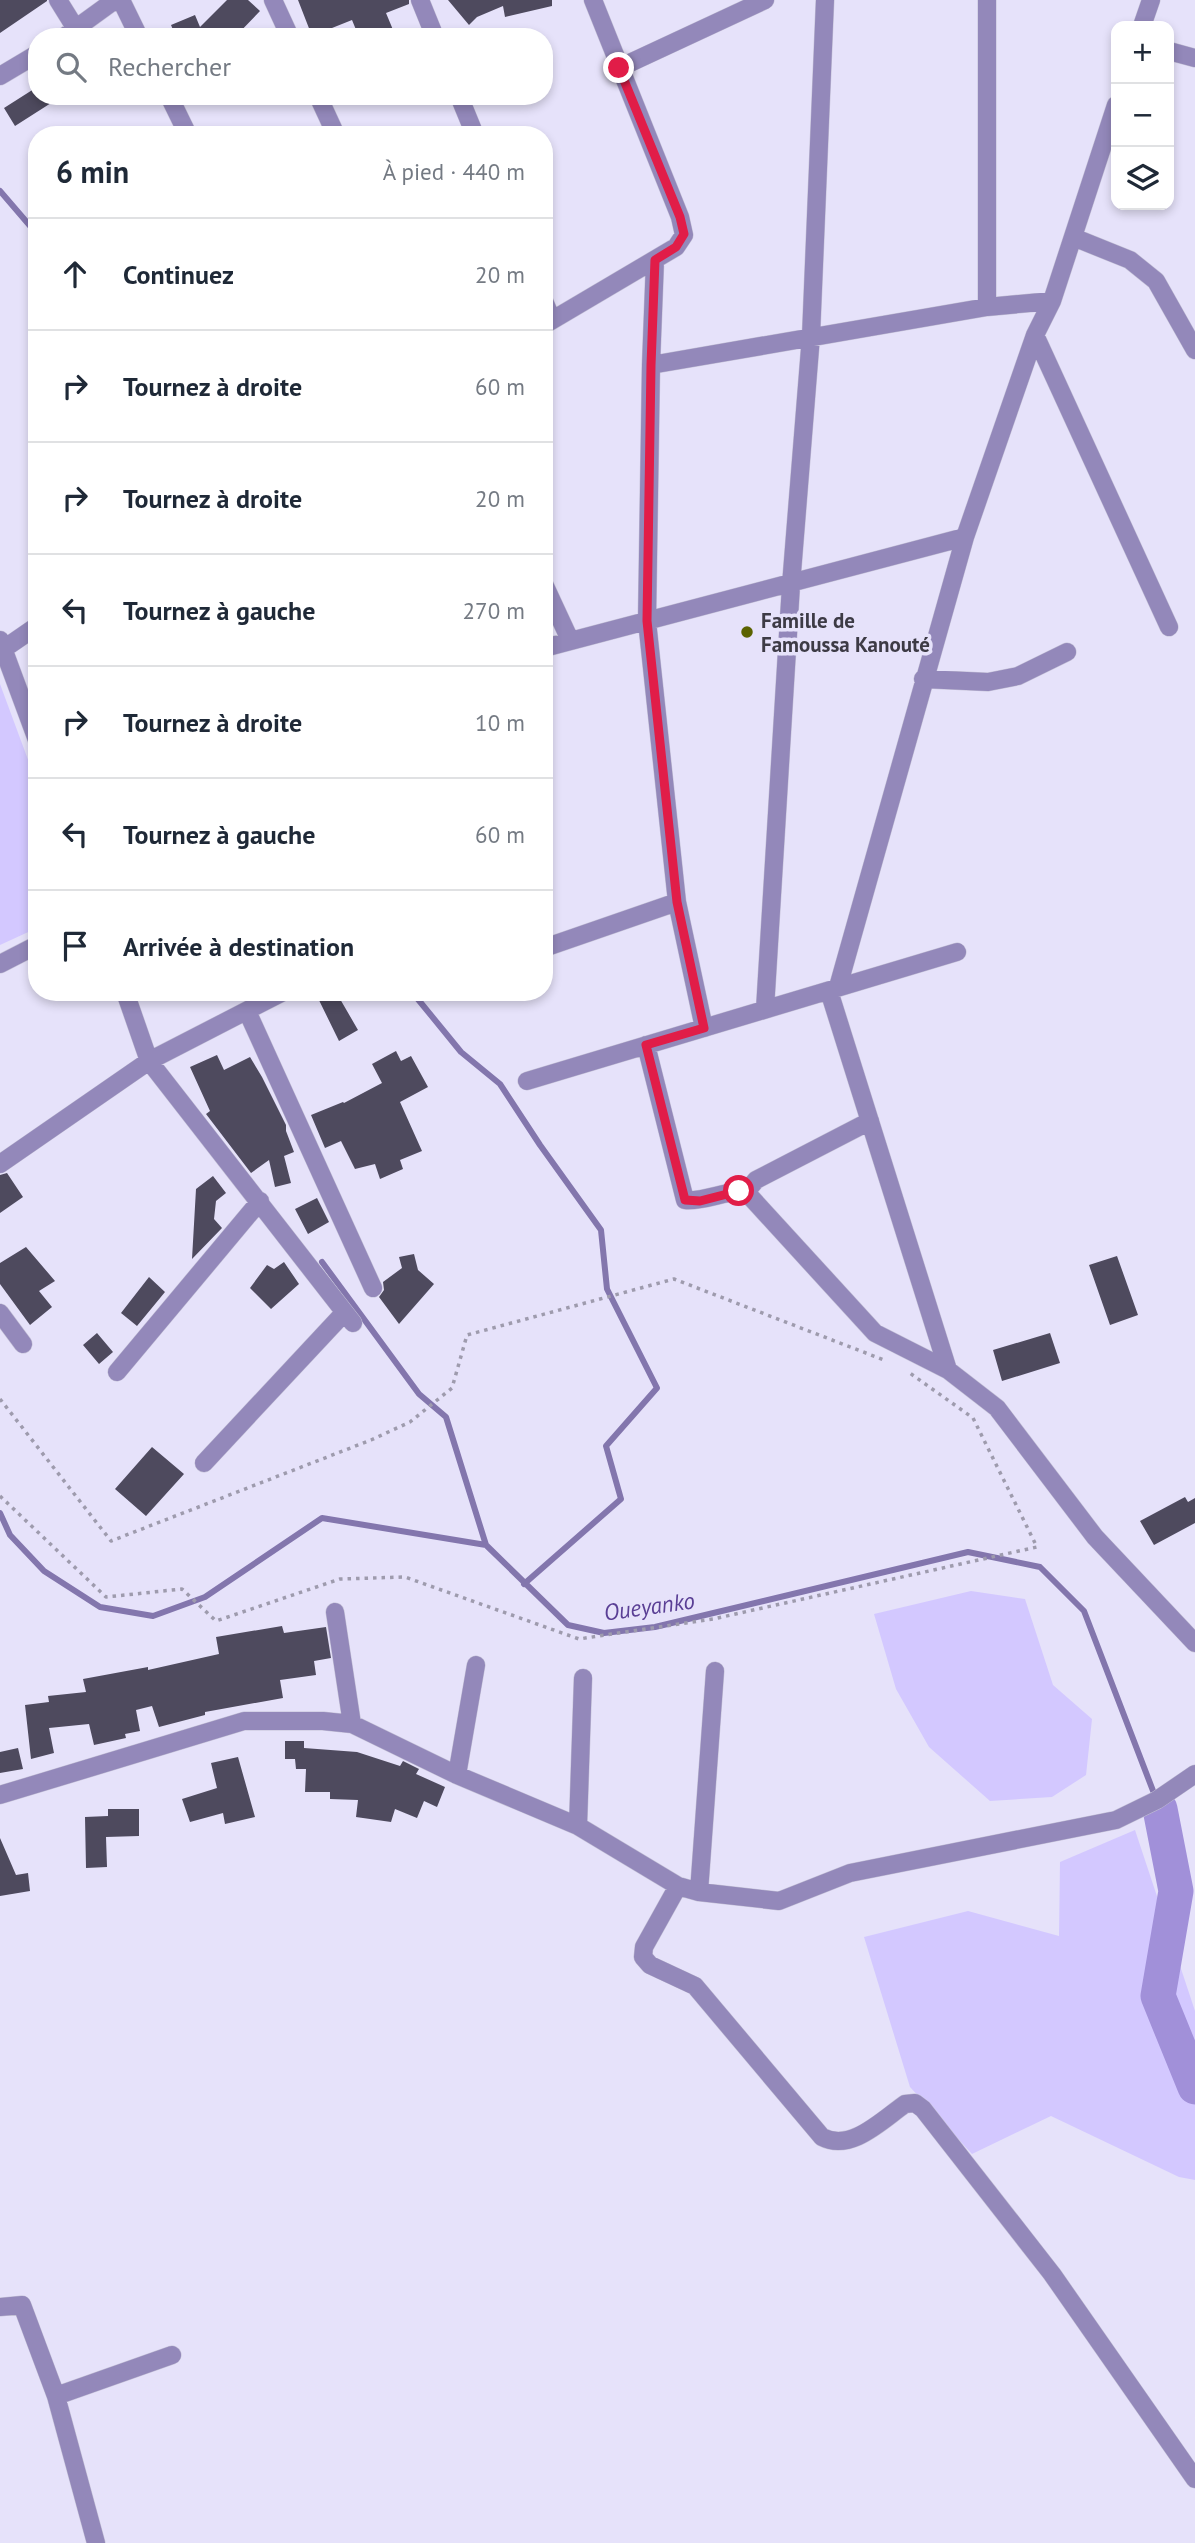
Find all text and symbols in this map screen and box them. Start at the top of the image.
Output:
map controls [1111,21,1174,210]
button: + [1111,21,1174,84]
search box [28,28,553,105]
icon: search [52,48,90,86]
text: Rechercher [108,50,231,83]
route end [603,52,634,83]
button: − [1111,84,1174,147]
button: layers [1111,147,1174,210]
text: 6 min [56,152,129,191]
text: À pied · 440 m [383,157,525,186]
icon: ahead [56,255,94,293]
text: Continuez [123,258,234,291]
text: 20 m [475,260,525,289]
icon: right [56,367,94,405]
text: Tournez à droite [123,370,302,403]
text: 60 m [475,372,525,401]
icon: right [56,479,94,517]
text: Tournez à droite [123,482,302,515]
text: 20 m [475,484,525,513]
icon: left [56,591,94,629]
text: Tournez à gauche [123,594,315,627]
text: 270 m [463,596,525,625]
place label: Famille de Famoussa Kanouté [761,607,930,658]
marker: Famille de Famoussa Kanouté [739,624,755,640]
icon: right [56,703,94,741]
text: Tournez à droite [123,706,302,739]
text: 10 m [475,708,525,737]
icon: left [56,815,94,853]
text: Tournez à gauche [123,818,315,851]
text: 60 m [475,820,525,849]
icon: arrive [56,927,94,965]
text: Arrivée à destination [123,930,354,963]
route start [723,1175,754,1206]
water label: Oueyanko [602,1585,696,1627]

